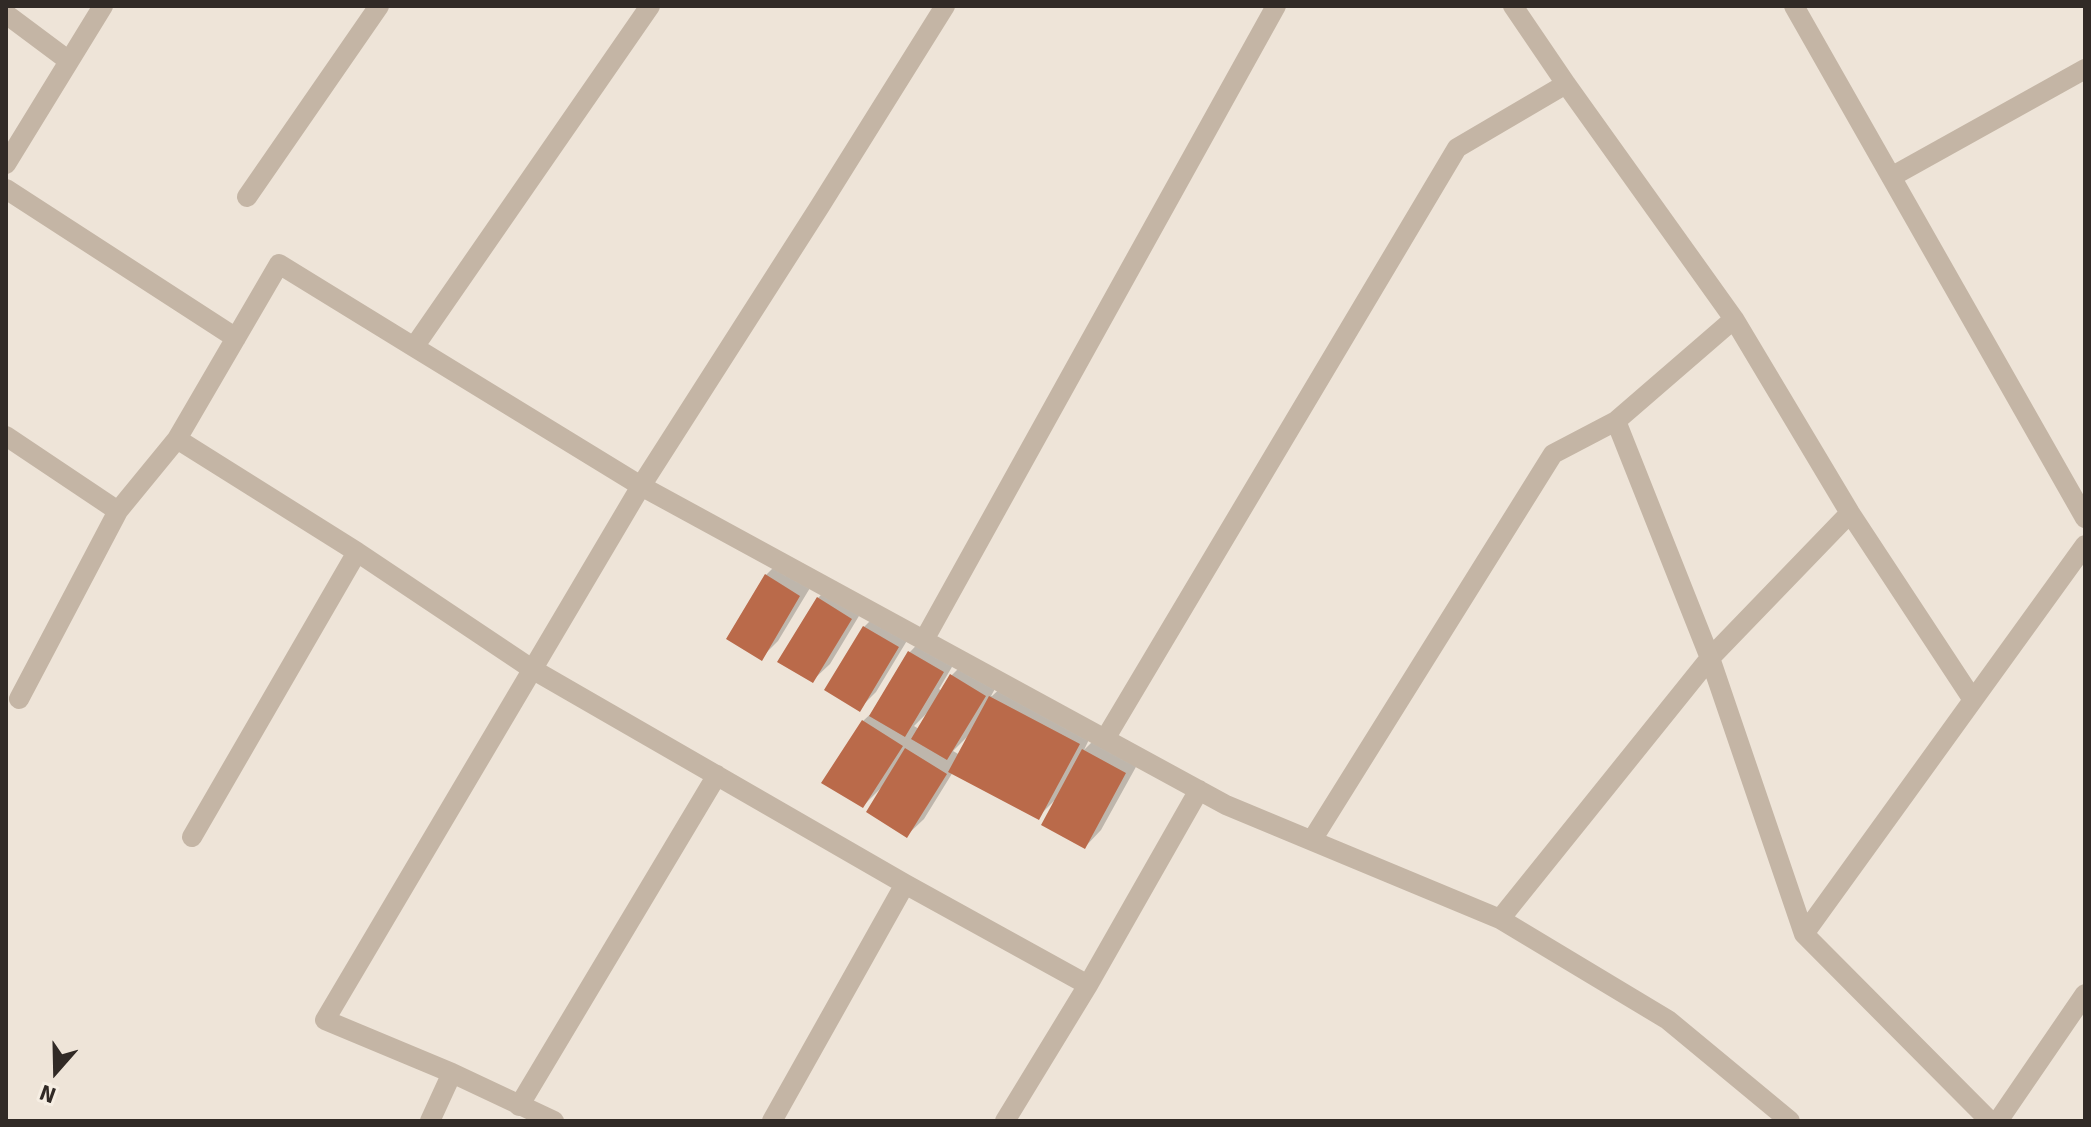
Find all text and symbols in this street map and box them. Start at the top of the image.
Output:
north arrow [16,1031,96,1111]
text: N [36,1079,59,1109]

